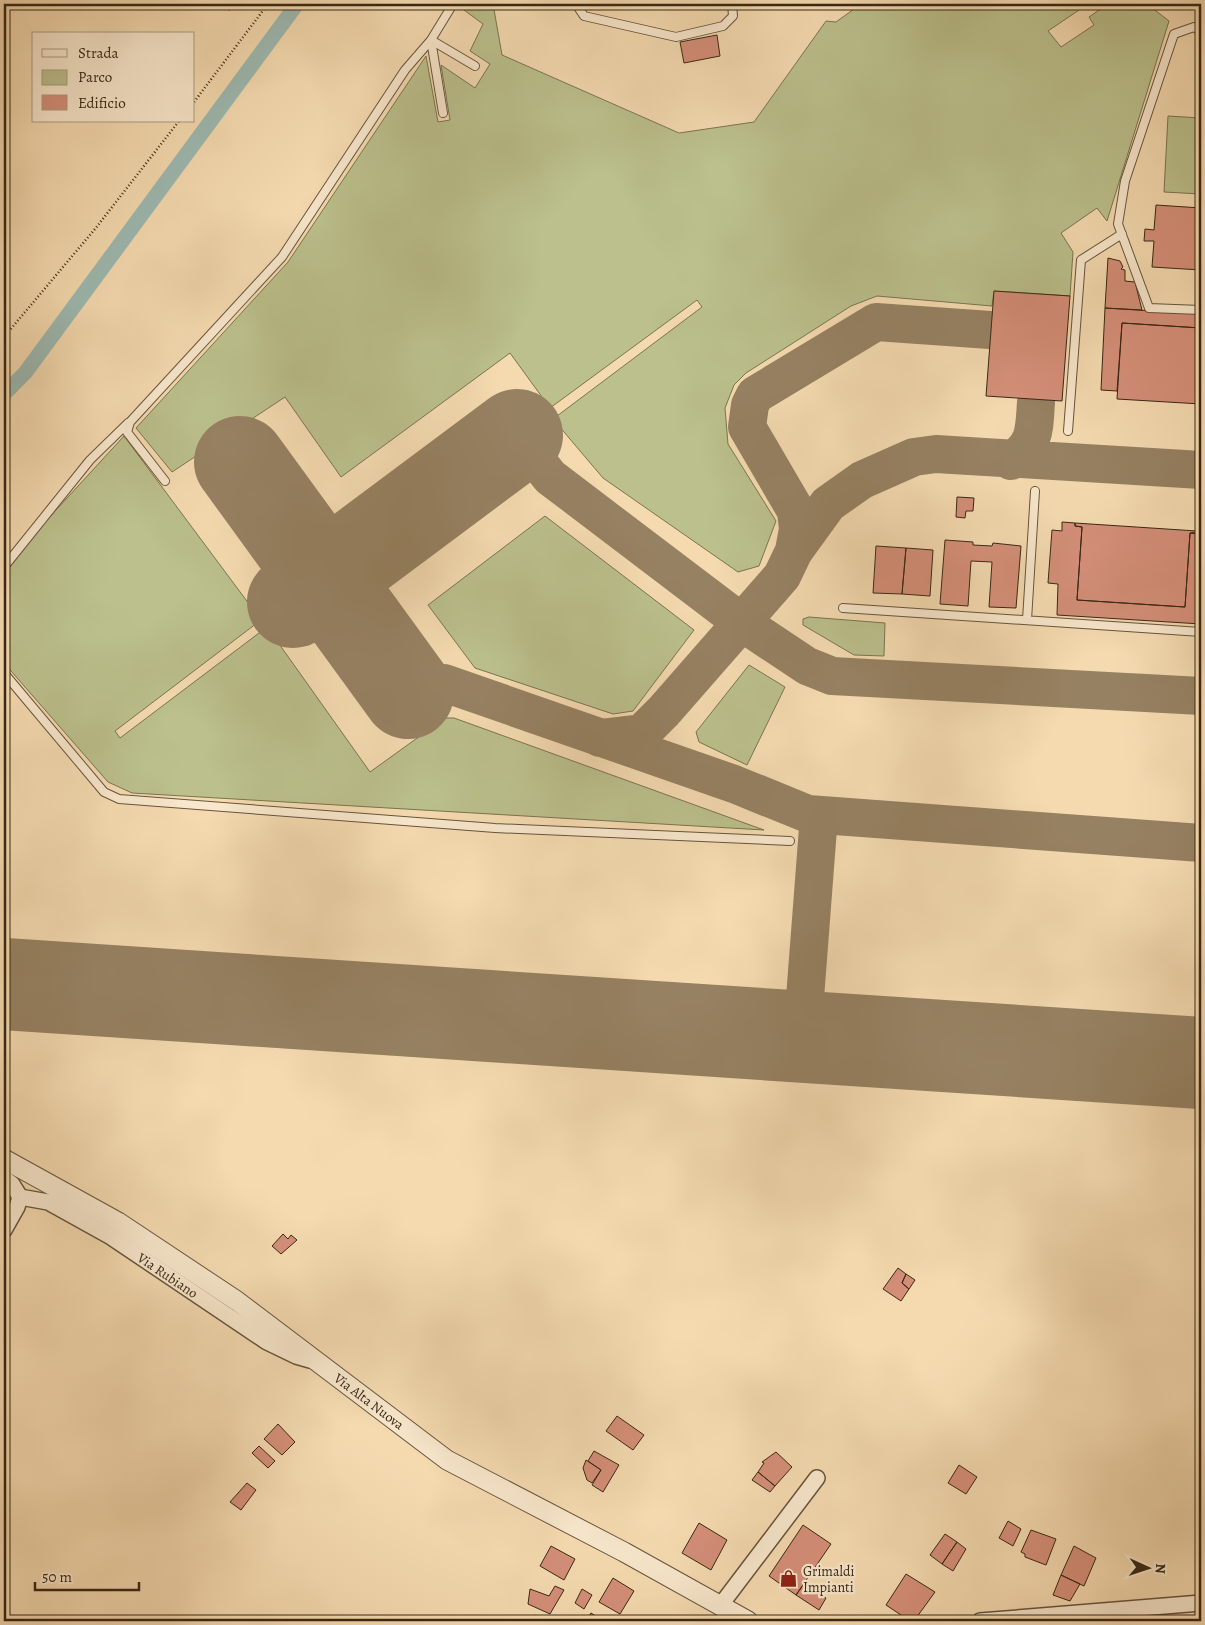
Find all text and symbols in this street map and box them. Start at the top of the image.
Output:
legend [32,32,195,122]
text: Strada [78,43,119,63]
text: Parco [78,67,112,87]
text: Edificio [78,93,126,113]
street label: Via Rubiano [133,1248,202,1303]
street label: Via Alta Nuova [329,1368,408,1435]
north arrow [1122,1542,1172,1592]
scale bar [35,1560,139,1592]
place label: Grimaldi Impianti [803,1562,854,1597]
text: N [1151,1563,1170,1574]
text: 50 m [42,1567,72,1587]
shop icon: Grimaldi Impianti [779,1569,799,1589]

